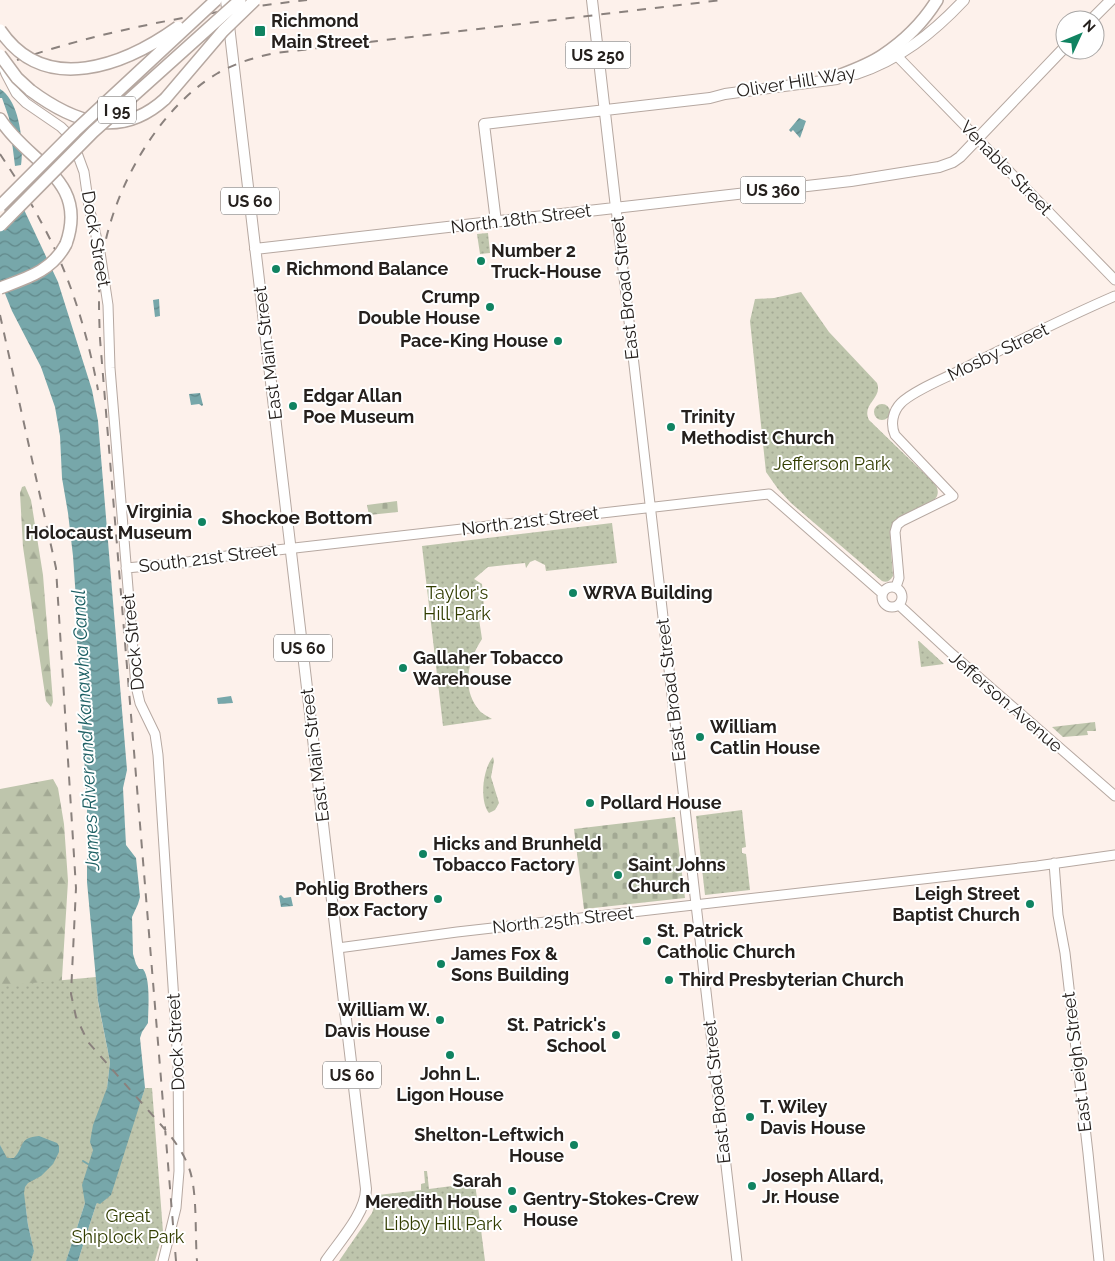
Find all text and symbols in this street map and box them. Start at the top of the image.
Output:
place label: Richmond Main Street [271,10,370,52]
north arrow [1055,10,1105,60]
text: N [1080,17,1099,35]
marker: Richmond Main Street [253,24,267,38]
road number: US 250 [566,42,630,68]
street label: Oliver Hill Way [735,62,857,101]
road number: I 95 [98,96,136,124]
street label: Venable Street [956,116,1057,219]
road number: US 360 [740,176,806,204]
road number: US 60 [221,188,279,215]
street label: Dock Street [78,189,115,289]
street label: North 18th Street [450,199,592,238]
street label: East Broad Street [607,215,642,361]
place label: Number 2 Truck-House [491,240,601,282]
marker: Number 2 Truck-House [475,255,487,267]
place label: Richmond Balance [286,258,449,279]
marker: Richmond Balance [270,263,282,275]
street label: East Main Street [249,285,286,421]
place label: Crump Double House [358,286,480,328]
marker: Crump Double House [484,301,496,313]
street label: Mosby Street [944,318,1052,385]
place label: Pace-King House [400,330,548,351]
marker: Pace-King House [552,335,564,347]
place label: Edgar Allan Poe Museum [303,385,414,427]
marker: Edgar Allan Poe Museum [287,400,299,412]
place label: Trinity Methodist Church [681,406,834,448]
marker: Trinity Methodist Church [665,421,677,433]
park label: Jefferson Park [773,453,891,474]
place label: Virginia Holocaust Museum [25,501,192,543]
street label: North 21st Street [460,502,600,539]
district label: Shockoe Bottom [222,506,372,528]
marker: Virginia Holocaust Museum [196,516,208,528]
street label: South 21st Street [137,539,279,576]
park label: Taylor's Hill Park [423,582,491,624]
place label: WRVA Building [583,582,713,603]
marker: WRVA Building [567,587,579,599]
water label: James River and Kanawha Canal [67,589,103,872]
street label: Dock Street [117,592,148,692]
street label: East Broad Street [651,617,690,763]
road number: US 60 [274,634,332,661]
place label: Gallaher Tobacco Warehouse [413,647,563,689]
street label: Jefferson Avenue [945,647,1068,757]
marker: Gallaher Tobacco Warehouse [397,662,409,674]
street label: East Main Street [296,687,333,823]
place label: William Catlin House [710,716,820,758]
marker: William Catlin House [694,731,706,743]
place label: Pollard House [600,792,722,813]
marker: Pollard House [584,797,596,809]
place label: Hicks and Brunheld Tobacco Factory [433,833,602,875]
marker: Hicks and Brunheld Tobacco Factory [417,848,429,860]
place label: Saint Johns Church [628,854,726,896]
marker: Saint Johns Church [612,869,624,881]
place label: Pohlig Brothers Box Factory [295,878,428,920]
place label: Leigh Street Baptist Church [892,883,1020,925]
marker: Pohlig Brothers Box Factory [432,893,444,905]
marker: Leigh Street Baptist Church [1024,898,1036,910]
street label: North 25th Street [491,902,635,937]
place label: St. Patrick Catholic Church [657,920,795,962]
marker: St. Patrick Catholic Church [641,935,653,947]
place label: James Fox & Sons Building [451,943,569,985]
marker: James Fox & Sons Building [435,958,447,970]
place label: Third Presbyterian Church [679,969,904,990]
marker: Third Presbyterian Church [663,974,675,986]
street label: East Leigh Street [1057,991,1096,1133]
street label: Dock Street [162,993,189,1091]
place label: William W. Davis House [325,999,430,1041]
marker: William W. Davis House [434,1014,446,1026]
place label: St. Patrick's School [507,1014,606,1056]
street label: East Broad Street [699,1019,734,1165]
marker: St. Patrick's School [610,1029,622,1041]
marker: John L. Ligon House [444,1049,456,1061]
road number: US 60 [323,1062,381,1088]
place label: John L. Ligon House [396,1063,504,1105]
place label: T. Wiley Davis House [760,1096,866,1138]
marker: T. Wiley Davis House [744,1111,756,1123]
place label: Shelton-Leftwich House [414,1124,564,1166]
marker: Shelton-Leftwich House [568,1139,580,1151]
place label: Joseph Allard, Jr. House [762,1165,884,1207]
place label: Sarah Meredith House [365,1170,502,1212]
marker: Joseph Allard, Jr. House [746,1180,758,1192]
marker: Sarah Meredith House [506,1185,518,1197]
place label: Gentry-Stokes-Crew House [523,1188,700,1230]
marker: Gentry-Stokes-Crew House [507,1203,519,1215]
park label: Great Shiplock Park [72,1205,185,1247]
park label: Libby Hill Park [384,1213,502,1234]

